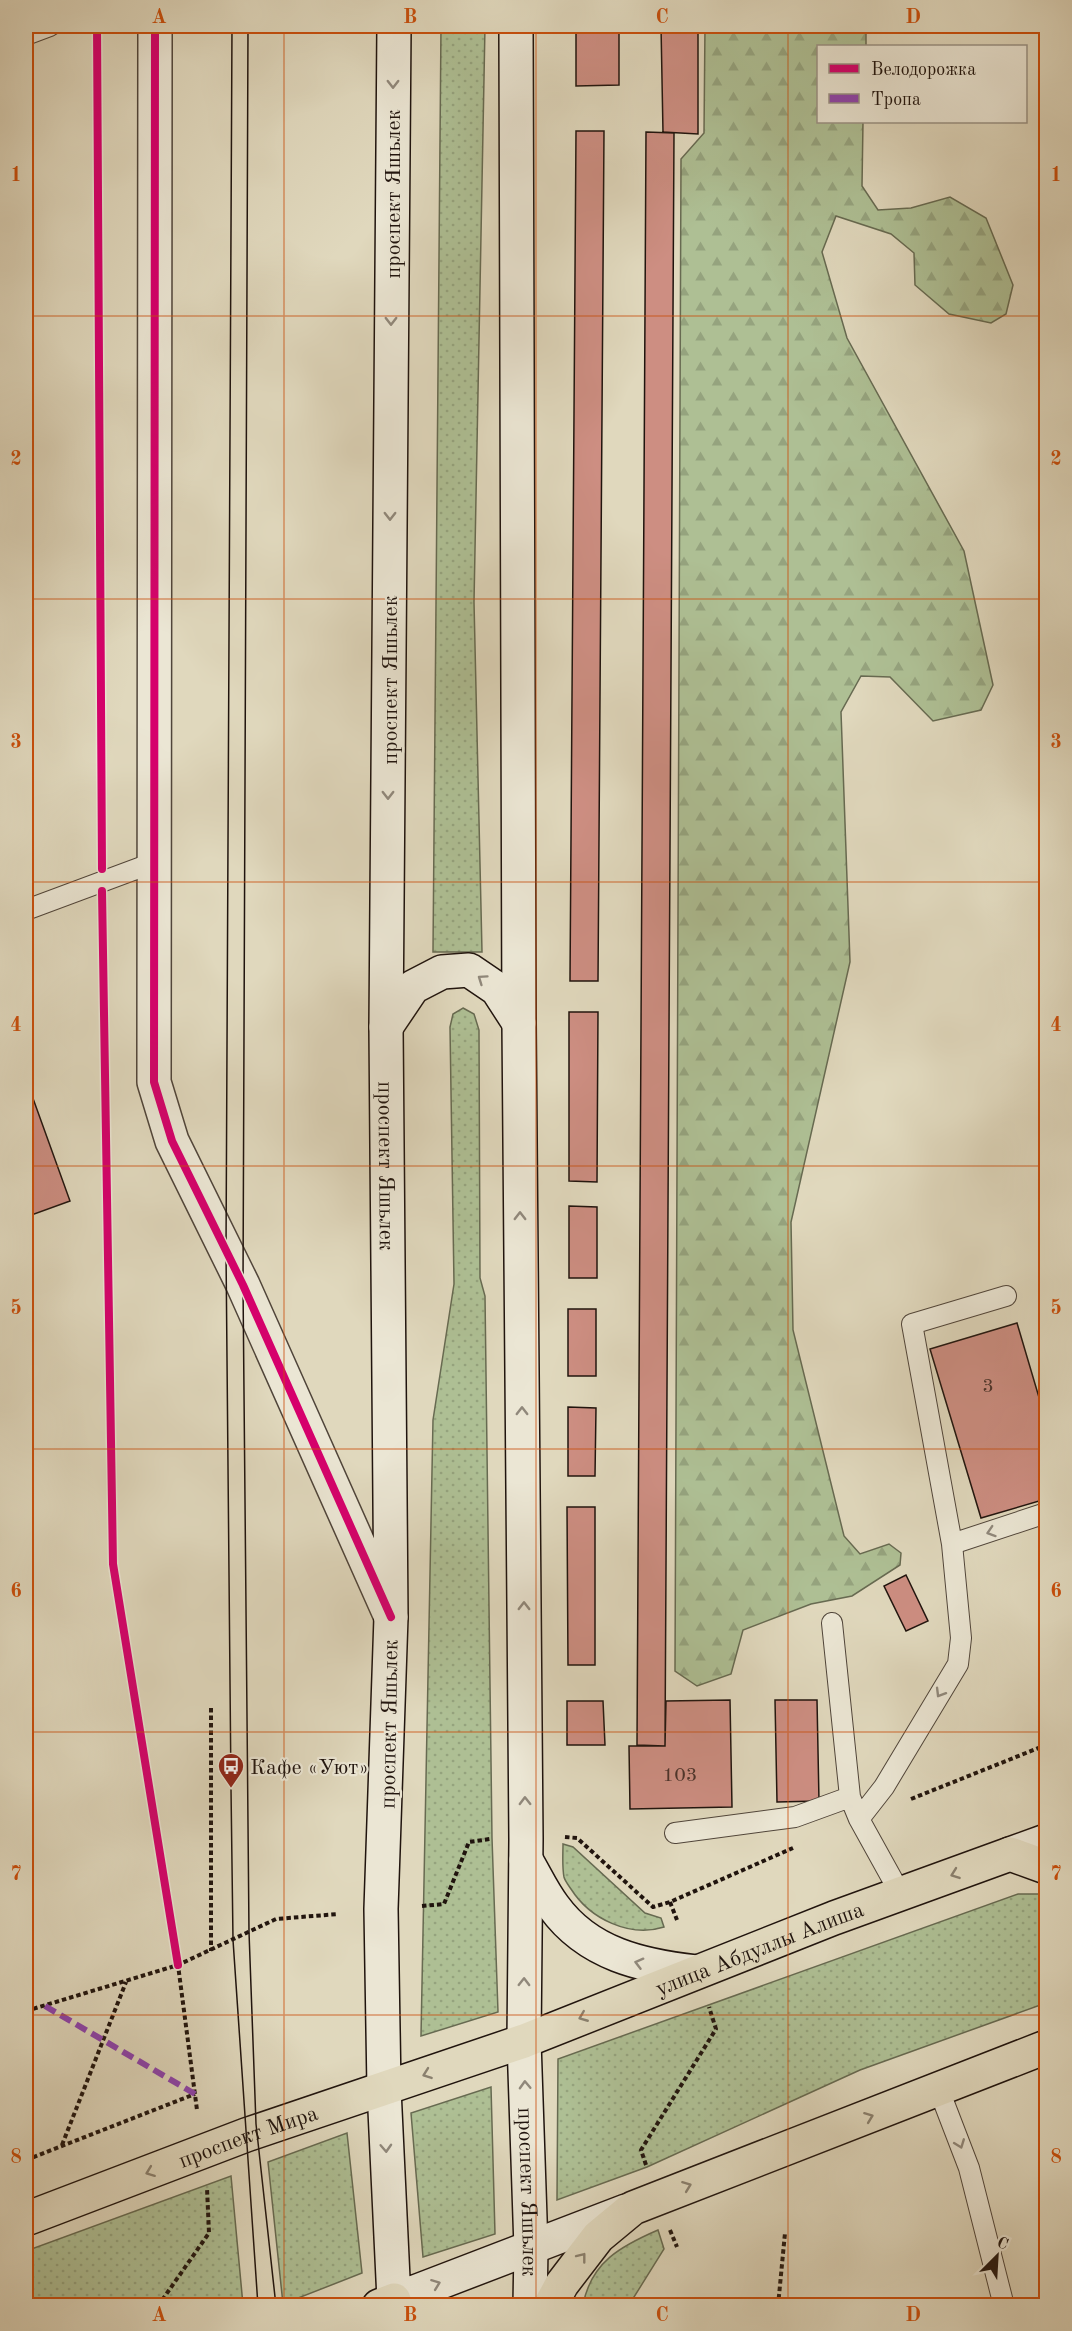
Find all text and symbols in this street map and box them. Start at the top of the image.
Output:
text: A [151,8,167,28]
text: B [403,8,417,28]
text: C [655,8,669,28]
text: D [905,8,921,28]
legend [817,45,1027,123]
text: Велодорожка [871,61,976,79]
one-way arrow [387,79,399,88]
text: Тропа [871,91,921,109]
street label: проспект Яшьлек [383,109,405,279]
text: 1 [10,166,22,186]
text: 1 [1050,166,1062,186]
one-way arrow [385,316,397,325]
text: 2 [10,450,22,470]
text: 2 [1050,450,1062,470]
one-way arrow [384,511,396,520]
street label: проспект Яшьлек [380,595,402,765]
text: 3 [10,733,22,753]
text: 3 [1050,733,1062,753]
one-way arrow [382,790,394,799]
one-way arrow [478,975,489,986]
text: 4 [10,1016,22,1036]
text: 4 [1050,1016,1062,1036]
street label: проспект Яшьлек [373,1081,397,1251]
one-way arrow [514,1211,526,1220]
text: 5 [10,1298,22,1319]
text: 5 [1050,1298,1062,1319]
house number: 3 [982,1377,994,1397]
one-way arrow [516,1406,528,1415]
one-way arrow [986,1524,997,1537]
text: 6 [10,1582,22,1602]
text: 6 [1050,1582,1062,1602]
one-way arrow [517,1601,530,1610]
street label: проспект Яшьлек [378,1639,402,1809]
one-way arrow [936,1687,948,1697]
bus stop icon: Кафе «Уют» [216,1751,246,1789]
place label: Кафе «Уют» [250,1757,369,1779]
house number: 103 [663,1766,697,1786]
one-way arrow [519,1796,531,1805]
text: 7 [10,1865,22,1885]
text: 7 [1050,1865,1062,1885]
one-way arrow [950,1866,961,1879]
street label: улица Абдуллы Алиша [653,1899,867,2001]
one-way arrow [634,1957,644,1970]
one-way arrow [518,1978,530,1987]
one-way arrow [579,2010,590,2022]
one-way arrow [423,2066,433,2079]
one-way arrow [519,2080,532,2089]
street label: проспект Мира [176,2103,321,2173]
street label: проспект Яшьлек [513,2107,540,2277]
one-way arrow [863,2111,874,2124]
one-way arrow [953,2138,965,2149]
one-way arrow [380,2143,393,2152]
text: 8 [10,2148,22,2168]
text: 8 [1050,2148,1062,2168]
one-way arrow [145,2164,156,2177]
one-way arrow [681,2181,692,2194]
north arrow [967,2226,1027,2286]
text: С [994,2235,1010,2254]
one-way arrow [575,2253,586,2264]
one-way arrow [430,2279,441,2291]
text: A [151,2306,167,2326]
text: B [403,2306,417,2326]
text: C [655,2306,669,2326]
text: D [905,2306,921,2326]

